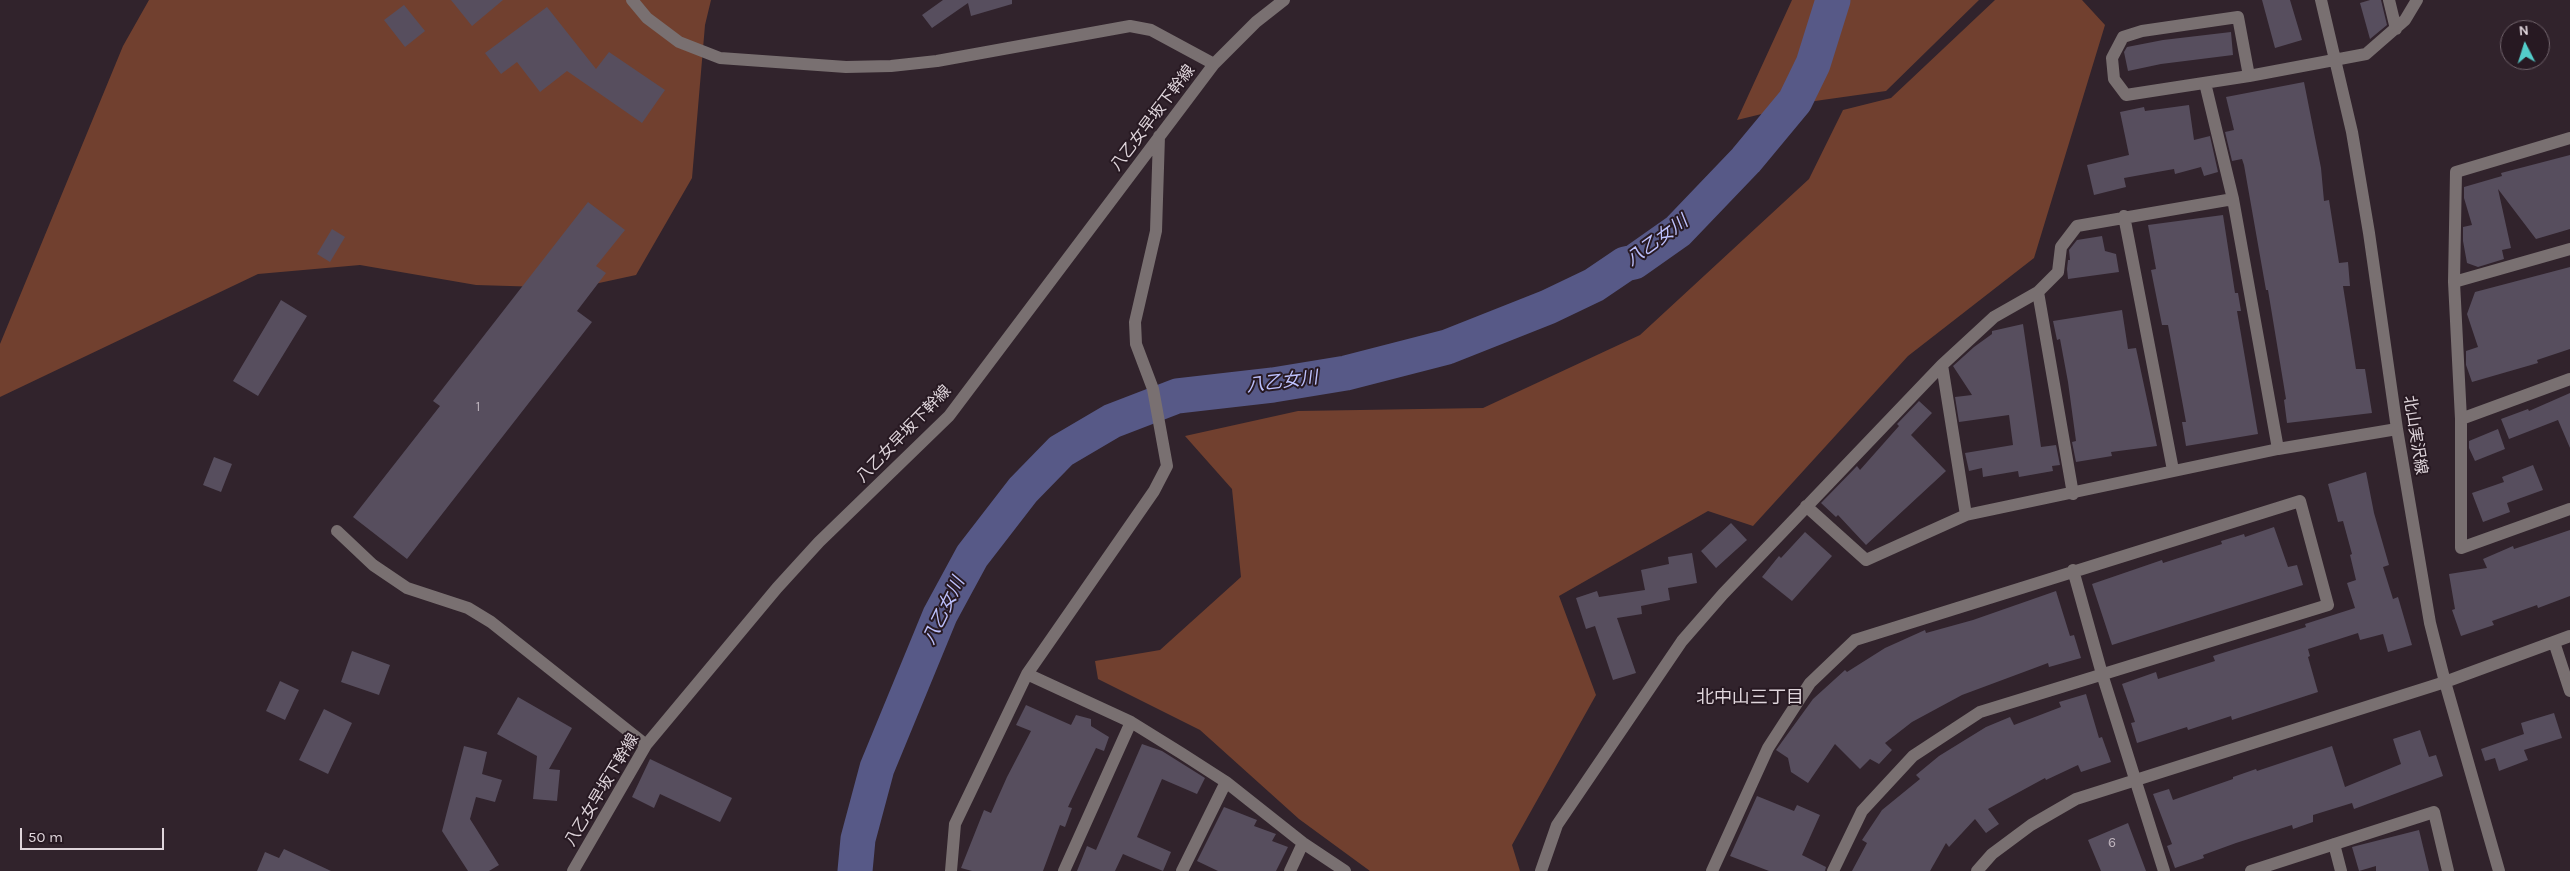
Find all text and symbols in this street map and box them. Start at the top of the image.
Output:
north arrow [2500,20,2550,70]
text: N [2518,22,2529,39]
street label: 八乙女早坂下幹線 [1107,61,1199,175]
water label: 八乙女川 [1622,211,1692,271]
water label: 八乙女川 [1245,367,1319,397]
street label: 八乙女早坂下幹線 [853,381,955,487]
street label: 北山実沢線 [2399,394,2431,476]
house number: 1 [476,399,480,415]
water label: 八乙女川 [919,574,969,648]
district label: 北中山三丁目 [1696,687,1804,709]
street label: 八乙女早坂下幹線 [561,730,643,850]
scale bar [22,818,166,850]
text: 50 m [28,828,63,846]
house number: 6 [2108,835,2116,851]

